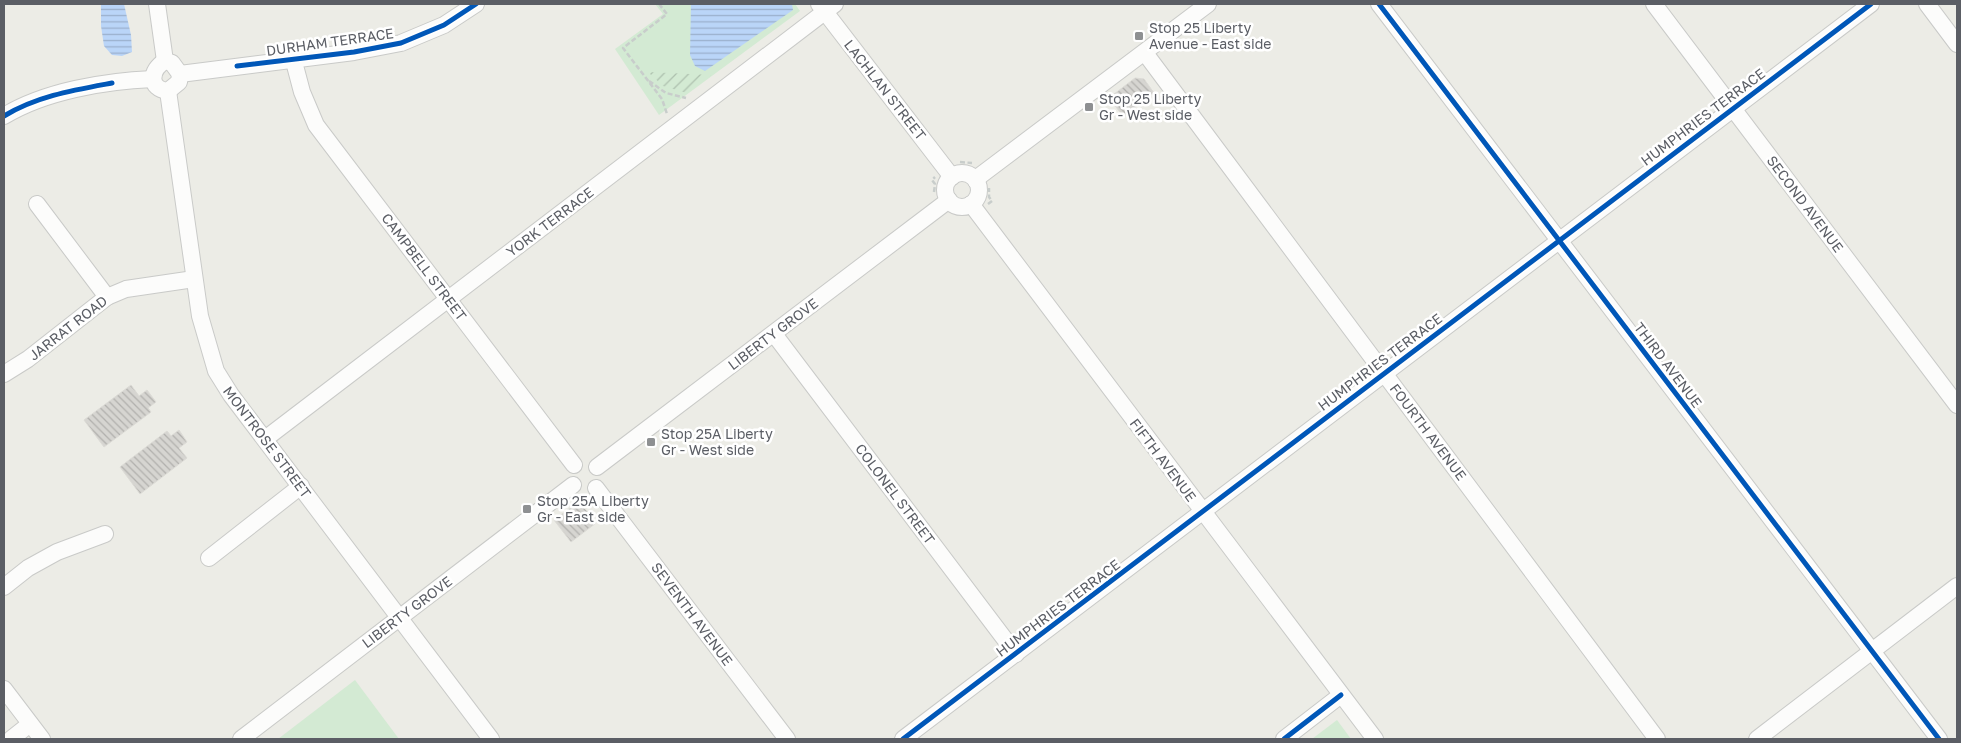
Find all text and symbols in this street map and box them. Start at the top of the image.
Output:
place label: Stop 25 Liberty Avenue - East side [1149,19,1271,52]
street label: DURHAM TERRACE [265,24,395,59]
marker: Stop 25 Liberty Avenue - East side [1133,30,1145,42]
street label: LACHLAN STREET [841,36,930,143]
street label: HUMPHRIES TERRACE [1637,64,1768,169]
place label: Stop 25 Liberty Gr - West side [1099,90,1202,123]
marker: Stop 25 Liberty Gr - West side [1083,101,1095,113]
street label: SECOND AVENUE [1763,152,1847,255]
street label: YORK TERRACE [503,183,597,260]
street label: CAMPBELL STREET [378,210,471,324]
street label: JARRAT ROAD [25,292,110,364]
street label: LIBERTY GROVE [724,294,821,373]
street label: HUMPHRIES TERRACE [1314,309,1445,414]
street label: THIRD AVENUE [1631,319,1706,411]
street label: FOURTH AVENUE [1387,380,1470,483]
street label: MONTROSE STREET [220,382,315,501]
street label: FIFTH AVENUE [1127,415,1200,505]
place label: Stop 25A Liberty Gr - West side [661,425,773,458]
marker: Stop 25A Liberty Gr - West side [645,436,657,448]
street label: COLONEL STREET [852,440,939,547]
place label: Stop 25A Liberty Gr - East side [537,492,649,525]
marker: Stop 25A Liberty Gr - East side [521,503,533,515]
street label: HUMPHRIES TERRACE [992,555,1123,660]
street label: SEVENTH AVENUE [648,559,737,669]
street label: LIBERTY GROVE [358,572,455,651]

